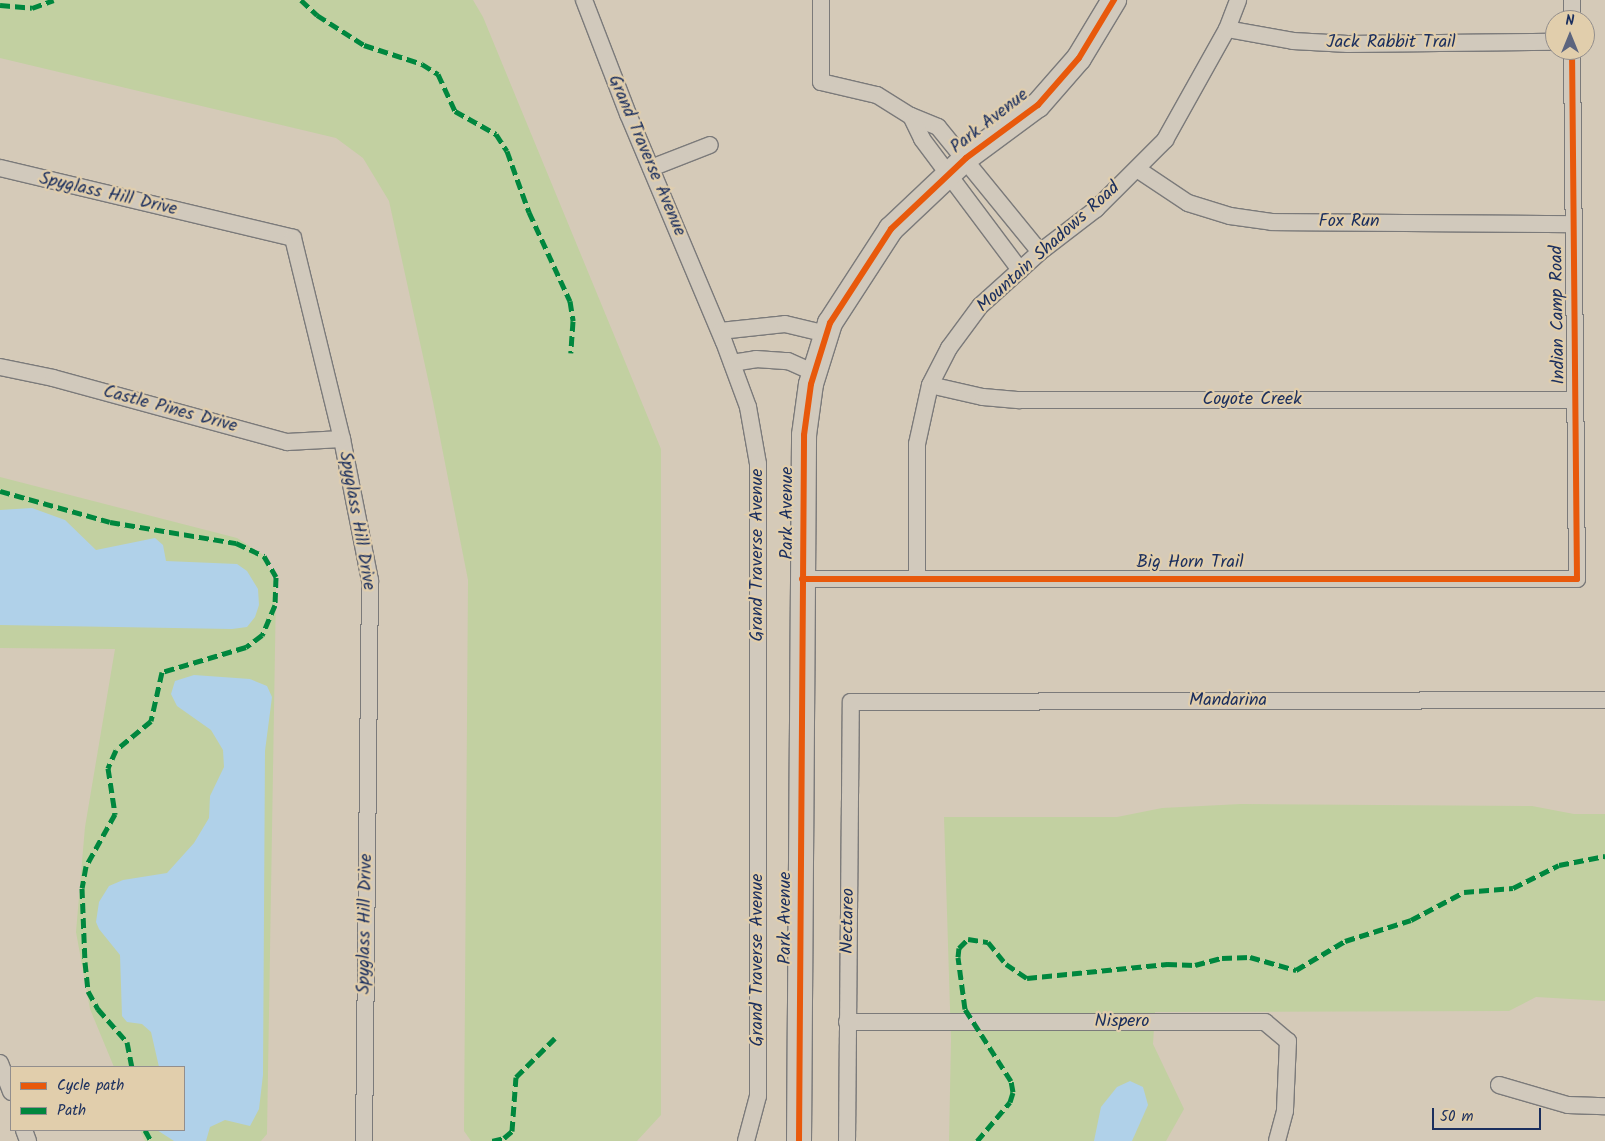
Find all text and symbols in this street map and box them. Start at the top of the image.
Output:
north arrow [1545,10,1595,60]
text: N [1566,10,1574,32]
street label: Jack Rabbit Trail [1326,32,1456,54]
street label: Grand Traverse Avenue [602,72,690,240]
street label: Park Avenue [947,85,1033,159]
street label: Spyglass Hill Drive [37,169,179,221]
street label: Mountain Shadows Road [973,178,1125,318]
street label: Fox Run [1318,211,1380,233]
street label: Indian Camp Road [1547,245,1571,385]
street label: Castle Pines Drive [101,382,239,438]
street label: Coyote Creek [1202,389,1302,411]
street label: Spyglass Hill Drive [333,450,379,592]
street label: Park Avenue [777,467,799,559]
street label: Grand Traverse Avenue [747,469,769,641]
street label: Big Horn Trail [1136,552,1244,574]
street label: Mandarina [1189,690,1267,712]
street label: Spyglass Hill Drive [354,854,378,994]
street label: Park Avenue [775,872,797,964]
street label: Grand Traverse Avenue [747,874,769,1046]
street label: Nectareo [838,888,860,954]
street label: Nispero [1095,1011,1149,1033]
legend [10,1066,185,1131]
text: Cycle path [57,1074,124,1098]
scale bar [1435,1098,1544,1130]
text: Path [57,1099,86,1123]
text: 50 m [1440,1105,1474,1129]

